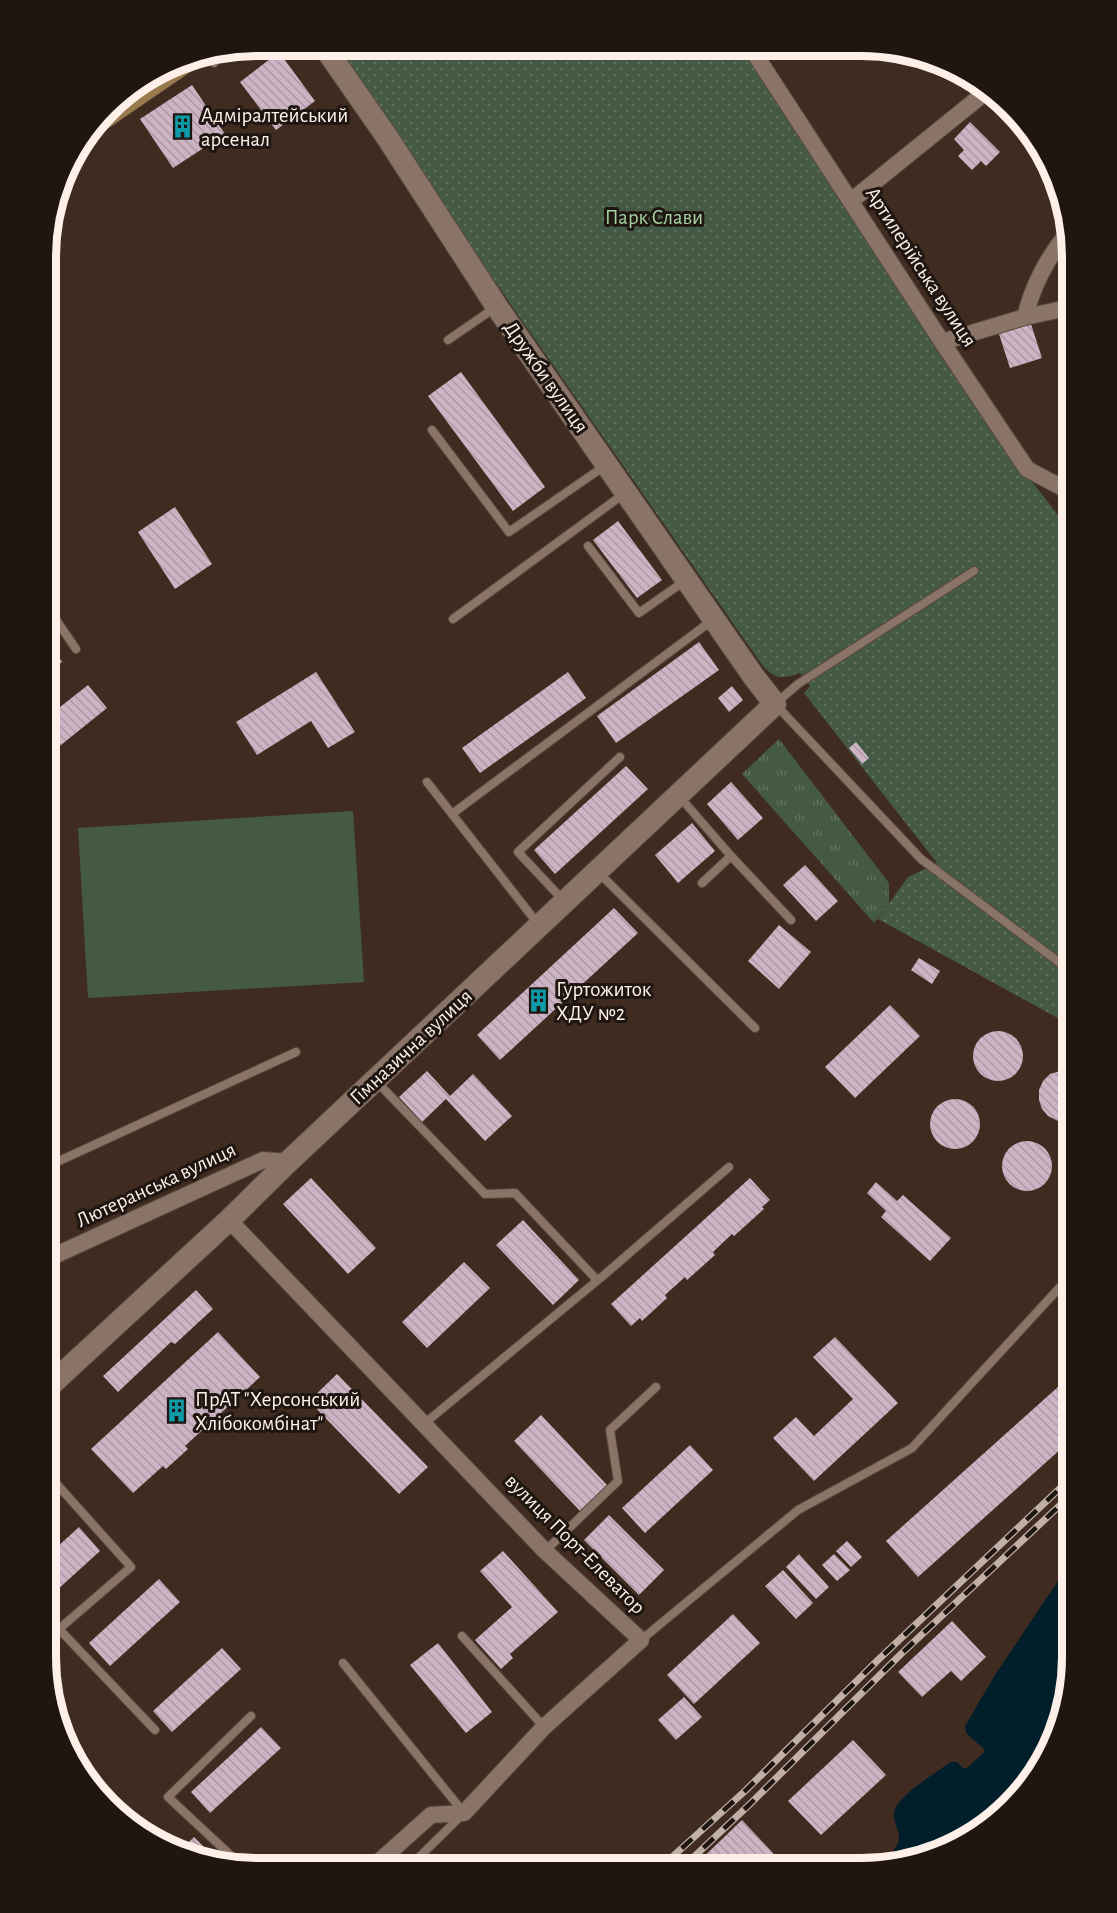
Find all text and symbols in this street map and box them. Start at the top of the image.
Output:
place label: Адміралтейський арсенал [201,105,348,150]
building icon: Адміралтейський арсенал [170,114,196,140]
street label: Артилерійська вулиця [862,183,980,351]
park label: Парк Слави [605,207,703,228]
street label: Дружби вулиця [500,317,592,437]
place label: Гуртожиток ХДУ №2 [556,979,652,1024]
street label: Гімназична вулиця [346,985,476,1109]
building icon: Гуртожиток ХДУ №2 [525,988,551,1014]
street label: Лютеранська вулиця [73,1139,239,1231]
place label: ПрАТ "Херсонський Хлібокомбінат" [195,1389,360,1434]
building icon: ПрАТ "Херсонський Хлібокомбінат" [164,1398,190,1424]
street label: вулиця Порт-Елеватор [501,1470,649,1618]

